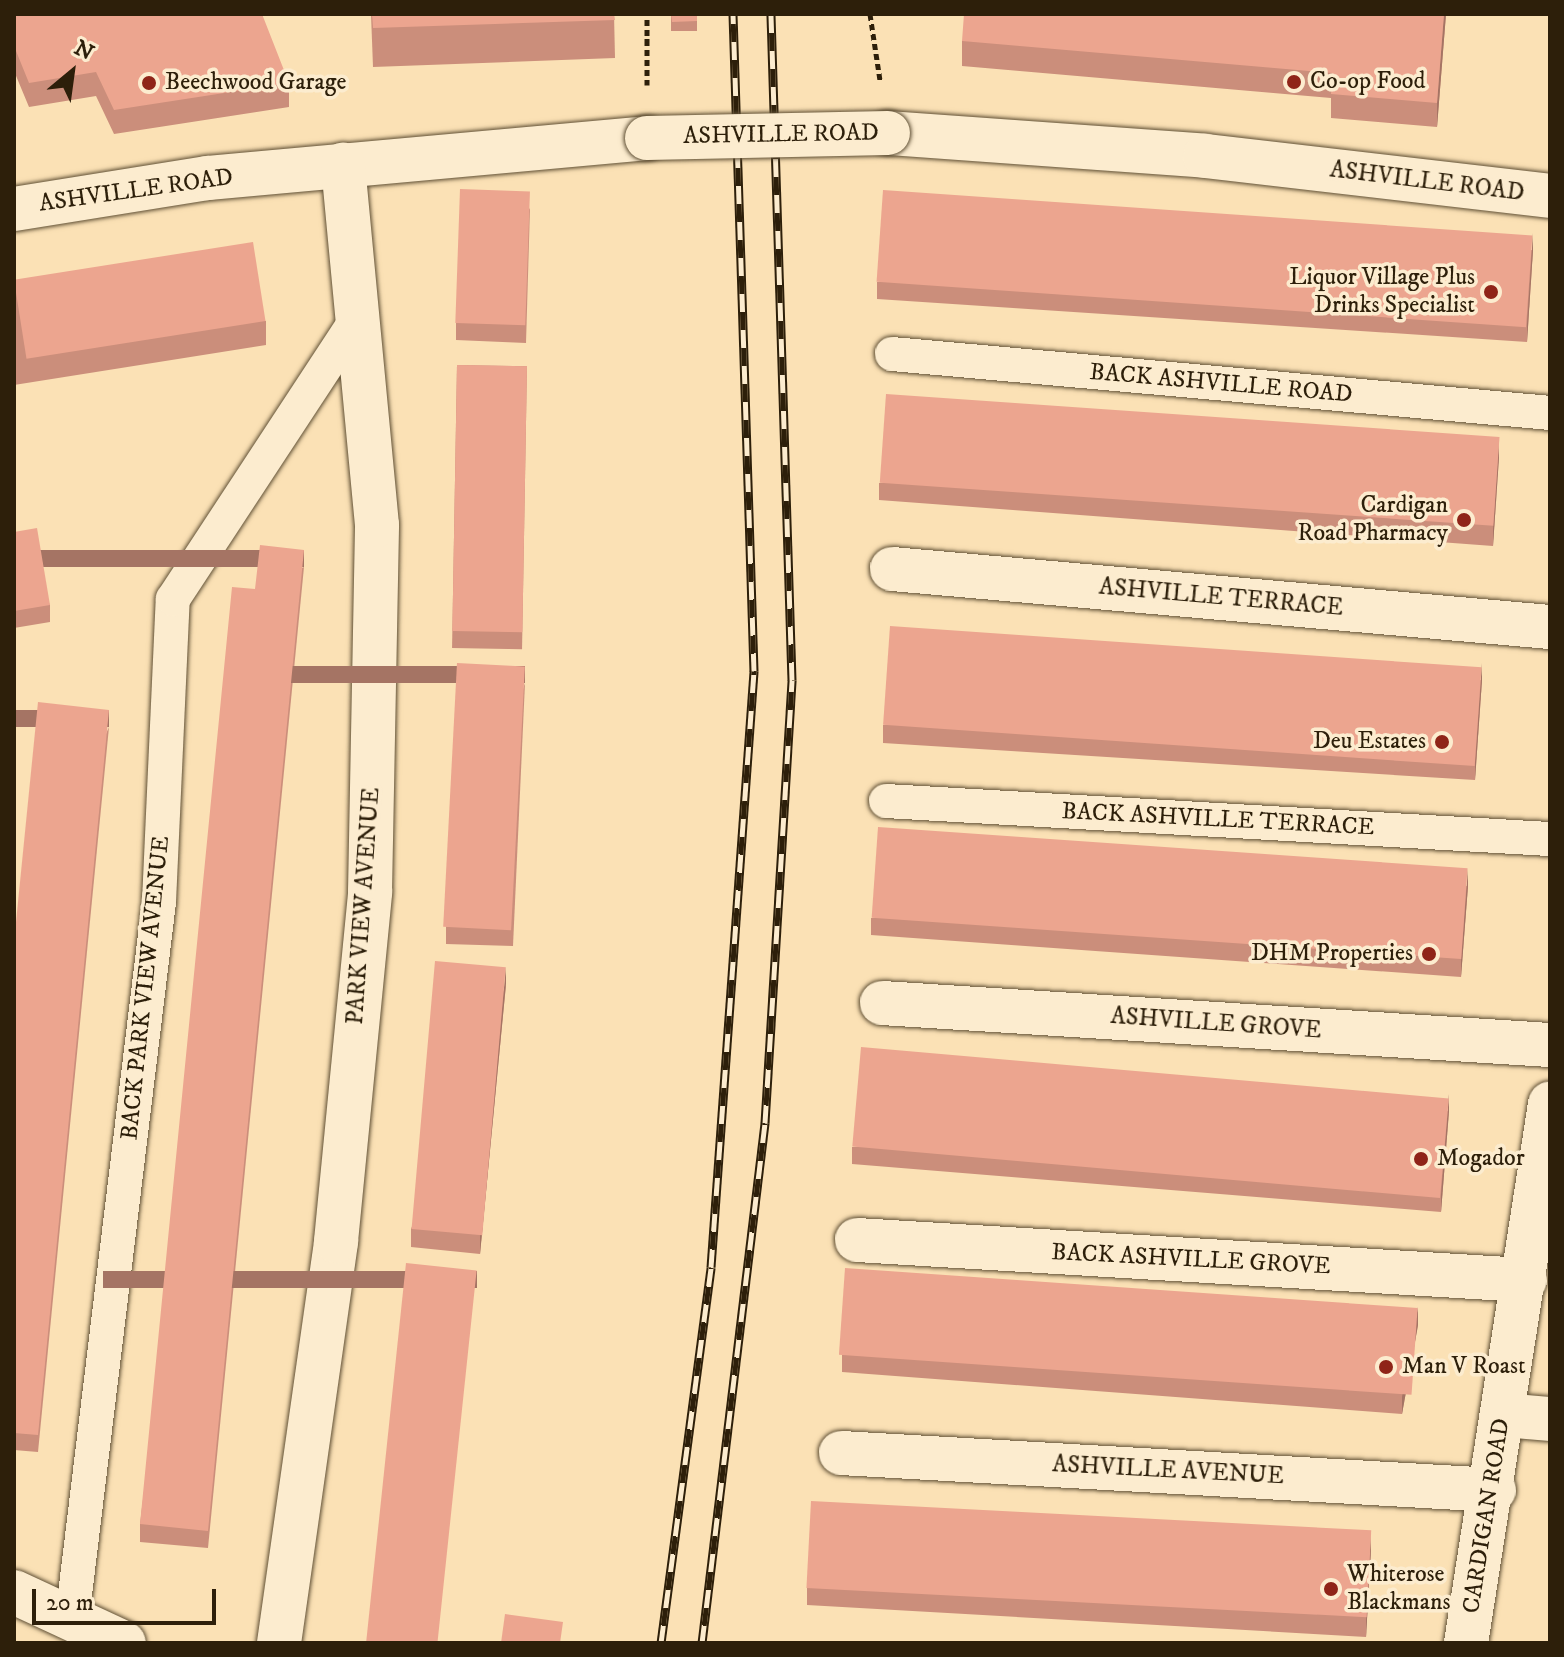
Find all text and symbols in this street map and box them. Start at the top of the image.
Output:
north arrow [32,32,112,112]
text: N [69,34,98,67]
place label: Co-op Food [1310,68,1425,96]
place label: Beechwood Garage [165,69,346,97]
marker: Co-op Food [1285,73,1303,91]
marker: Beechwood Garage [140,74,158,92]
street label: ASHVILLE ROAD [683,119,879,151]
street label: ASHVILLE ROAD [1328,156,1526,208]
street label: ASHVILLE ROAD [37,163,235,219]
place label: Liquor Village Plus Drinks Specialist [1289,264,1475,320]
marker: Liquor Village Plus Drinks Specialist [1482,283,1500,301]
street label: BACK ASHVILLE ROAD [1088,358,1354,410]
place label: Cardigan Road Pharmacy [1298,492,1448,548]
marker: Cardigan Road Pharmacy [1455,511,1473,529]
street label: ASHVILLE TERRACE [1098,573,1344,623]
place label: Deu Estates [1313,728,1426,756]
marker: Deu Estates [1433,733,1451,751]
street label: PARK VIEW AVENUE [341,786,387,1026]
street label: BACK ASHVILLE TERRACE [1061,797,1375,843]
street label: BACK PARK VIEW AVENUE [116,834,176,1142]
place label: DHM Properties [1251,940,1413,968]
marker: DHM Properties [1420,945,1438,963]
street label: ASHVILLE GROVE [1110,1002,1322,1046]
place label: Mogador [1437,1145,1525,1173]
marker: Mogador [1412,1150,1430,1168]
street label: BACK ASHVILLE GROVE [1051,1238,1331,1282]
place label: Man V Roast [1402,1353,1526,1381]
marker: Man V Roast [1377,1358,1395,1376]
street label: CARDIGAN ROAD [1457,1416,1517,1616]
street label: ASHVILLE AVENUE [1051,1451,1285,1491]
place label: Whiterose Blackmans [1347,1561,1450,1617]
scale bar [36,1573,220,1623]
marker: Whiterose Blackmans [1322,1580,1340,1598]
text: 20 m [46,1588,94,1618]

